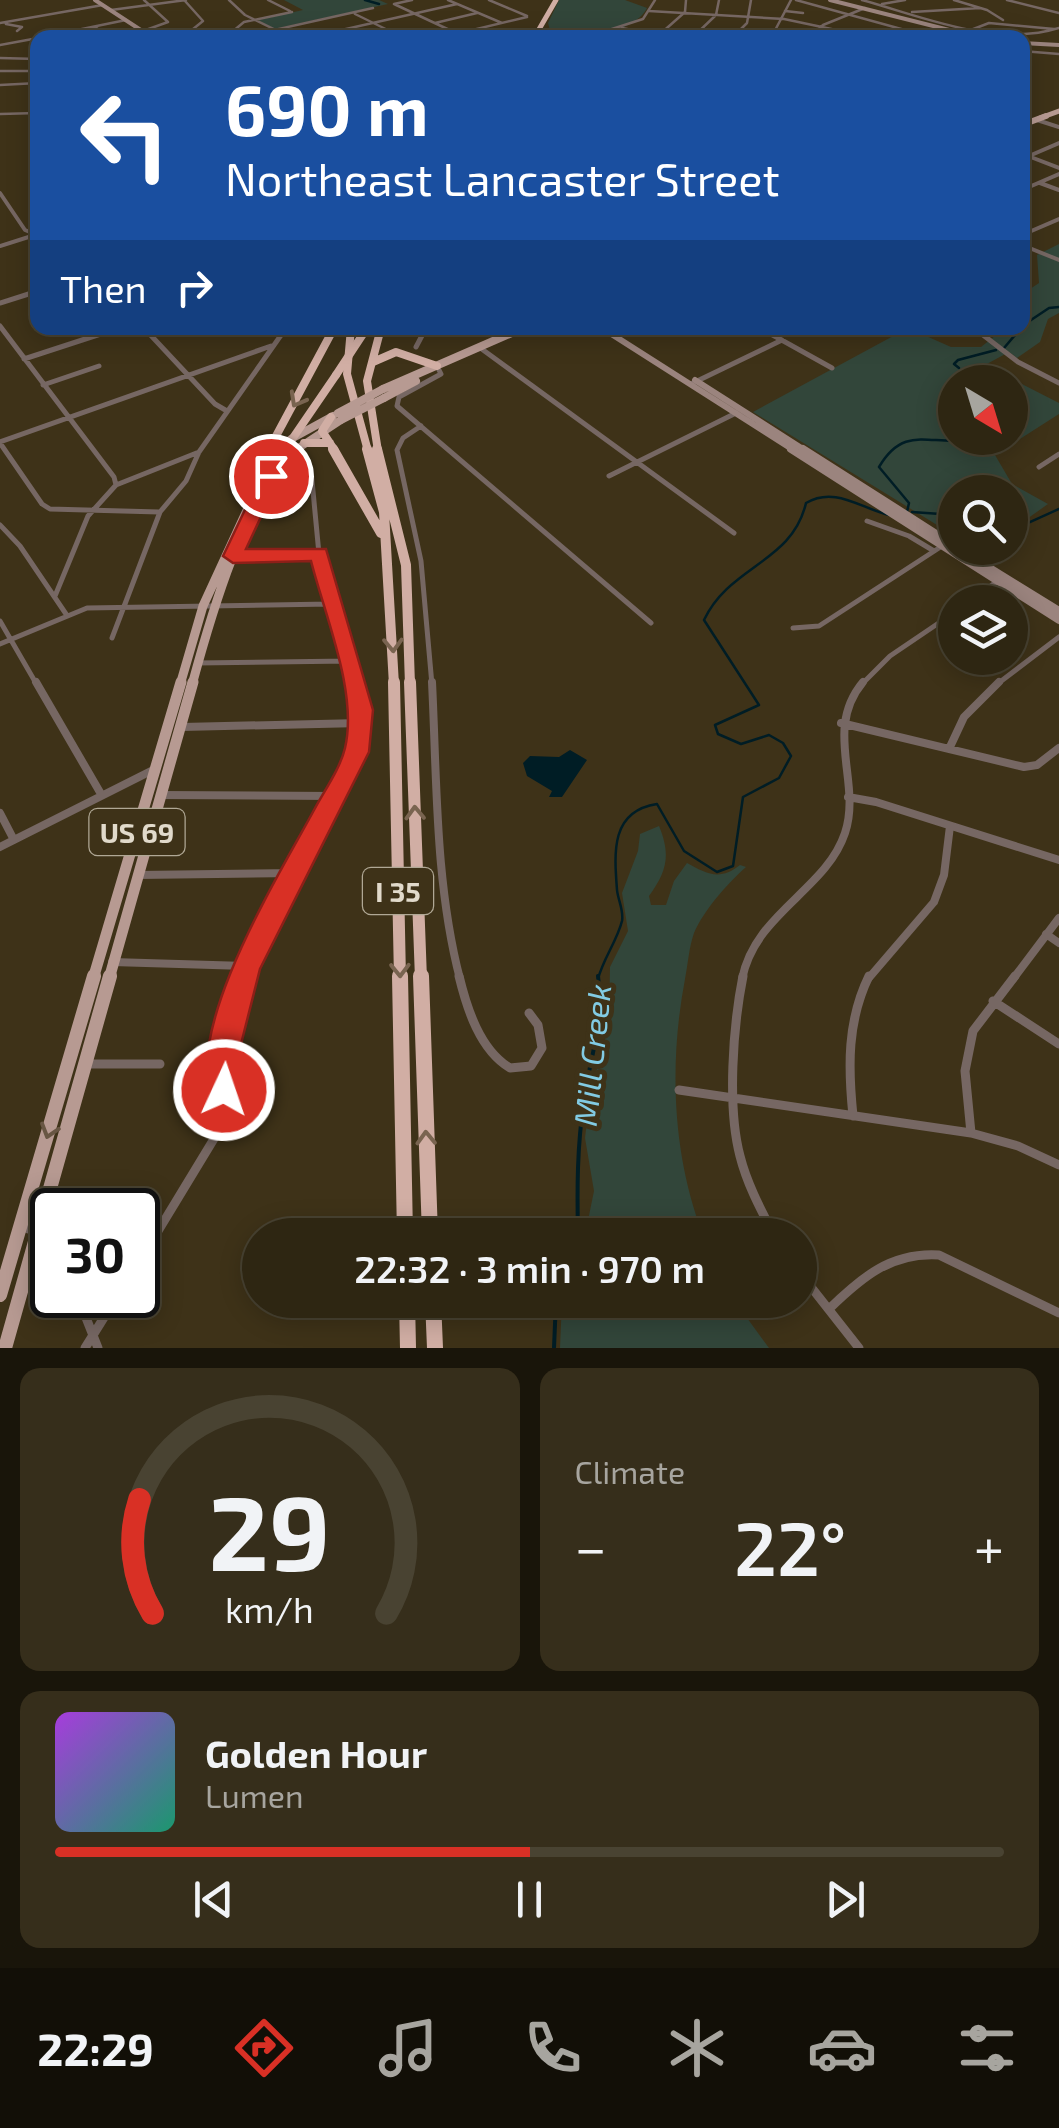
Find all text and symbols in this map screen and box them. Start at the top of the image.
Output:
text: 690 m [225,66,429,150]
icon: left [60,70,190,200]
text: Northeast Lancaster Street [225,151,780,205]
icon: right [167,260,222,315]
text: Then [60,265,147,311]
north arrow [938,365,1028,455]
map controls [938,365,1028,675]
one-way arrow [289,389,309,407]
pin [229,434,314,519]
icon: arrive [244,449,299,504]
button: search [938,475,1028,565]
button: layers [938,585,1028,675]
one-way arrow [383,638,404,654]
one-way arrow [404,804,425,820]
road number: US 69 [90,809,184,855]
road number: I 35 [363,868,433,914]
one-way arrow [389,964,411,979]
water label: Mill Creek [565,982,617,1128]
position arrow [172,1038,276,1142]
one-way arrow [40,1122,61,1139]
one-way arrow [416,1129,437,1145]
speed limit sign: 30 [30,1188,160,1318]
text: 22:32 · 3 min · 970 m [354,1245,705,1291]
text: Climate [575,1452,685,1490]
text: 29 [209,1467,331,1592]
text: 22° [734,1501,846,1591]
text: − [575,1513,607,1579]
text: + [974,1513,1004,1579]
text: km/h [225,1587,314,1630]
text: Golden Hour [205,1730,427,1776]
text: Lumen [205,1776,304,1814]
icon: previous [186,1872,241,1927]
icon: pause [502,1872,557,1927]
icon: next [818,1872,873,1927]
icon: directions [229,2013,299,2083]
icon: music [373,2013,443,2083]
icon: phone [518,2013,588,2083]
icon: climate [662,2013,732,2083]
icon: car [807,2013,877,2083]
icon: filters [952,2013,1022,2083]
text: 22:29 [37,2021,154,2075]

